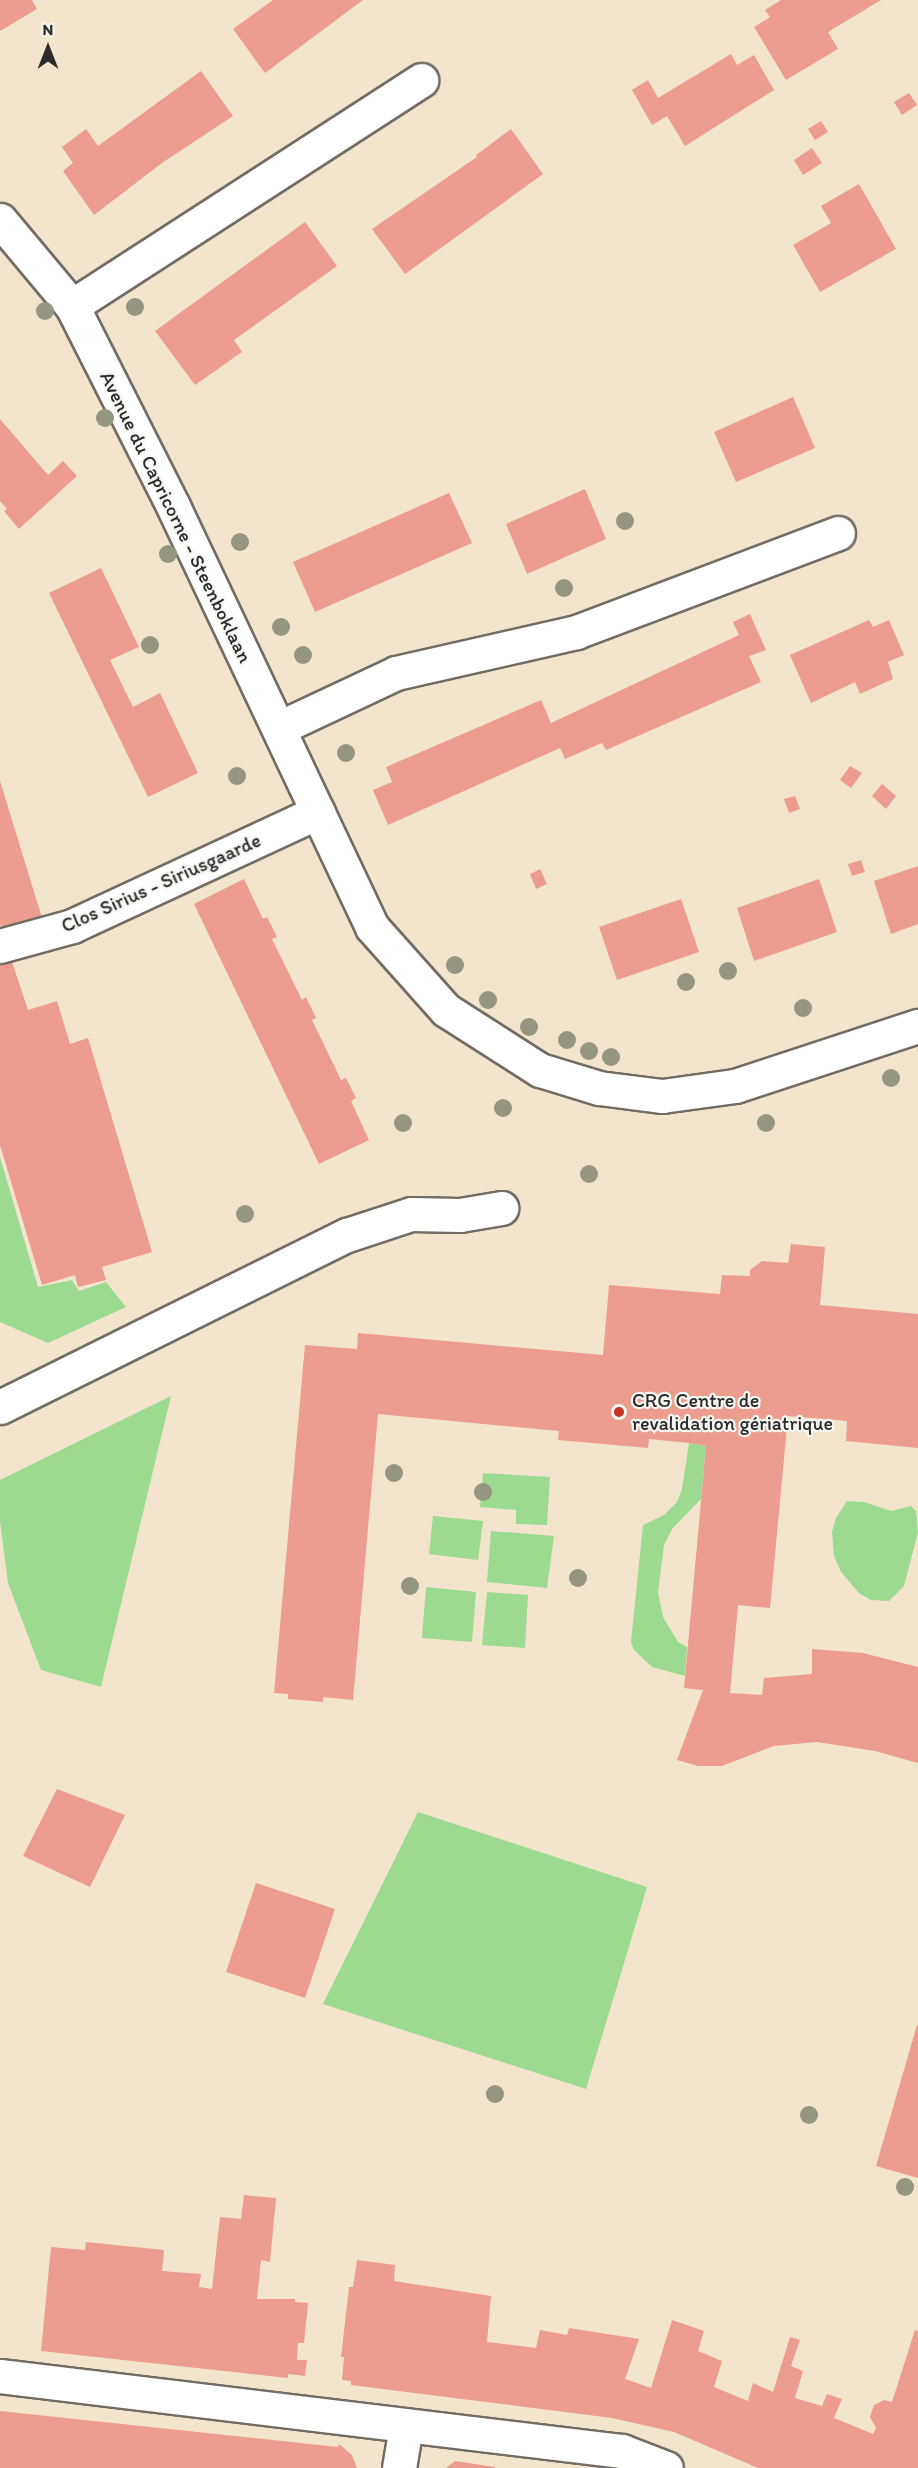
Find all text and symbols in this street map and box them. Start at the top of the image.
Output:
north arrow [18,18,78,78]
text: N [43,20,53,39]
street label: Avenue du Capricorne - Steenboklaan [95,367,257,667]
street label: Clos Sirius - Siriusgaarde [57,828,265,938]
place label: CRG Centre de revalidation gériatrique [632,1388,833,1435]
marker: CRG Centre de revalidation gériatrique [610,1403,628,1421]

